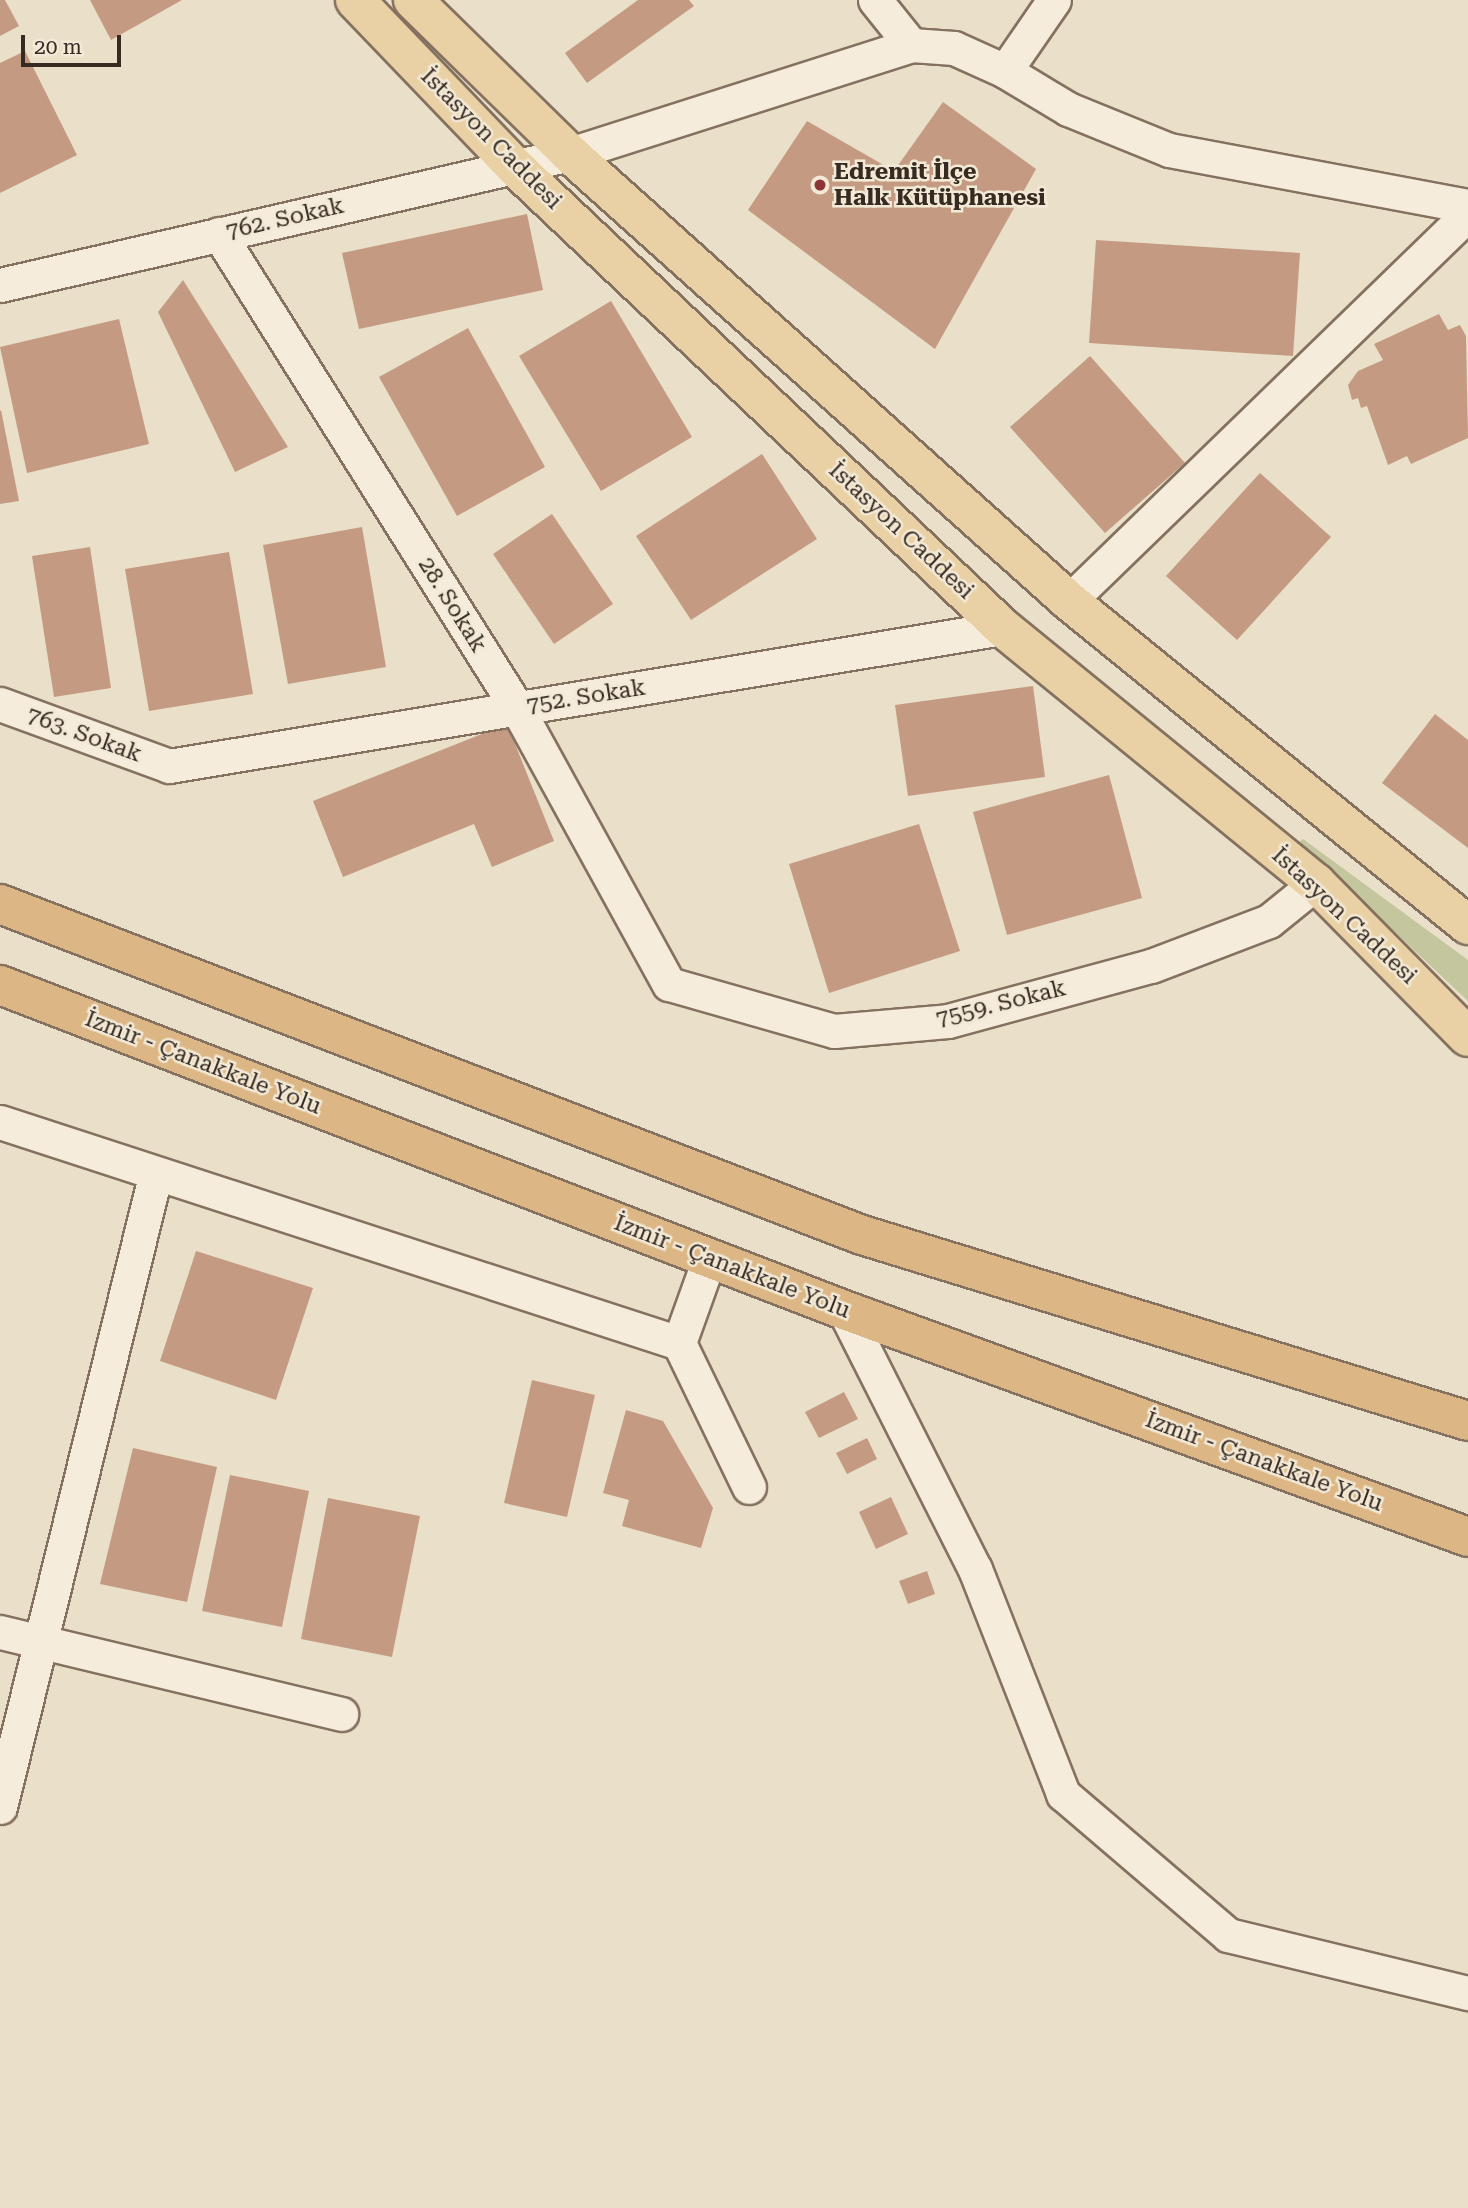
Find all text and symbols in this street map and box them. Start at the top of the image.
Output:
scale bar [24,21,124,65]
text: 20 m [34,35,82,59]
street label: İstasyon Caddesi [415,63,567,215]
place label: Edremit İlçe Halk Kütüphanesi [834,158,1046,212]
marker: Edremit İlçe Halk Kütüphanesi [812,177,828,193]
street label: 762. Sokak [223,192,347,246]
street label: İstasyon Caddesi [823,457,979,605]
street label: 28. Sokak [412,552,492,658]
street label: 752. Sokak [525,674,647,720]
street label: 763. Sokak [23,702,145,768]
street label: İstasyon Caddesi [1266,842,1422,990]
street label: 7559. Sokak [933,975,1069,1033]
street label: İzmir - Çanakkale Yolu [81,1005,325,1121]
street label: İzmir - Çanakkale Yolu [610,1209,854,1325]
street label: İzmir - Çanakkale Yolu [1142,1406,1386,1518]

